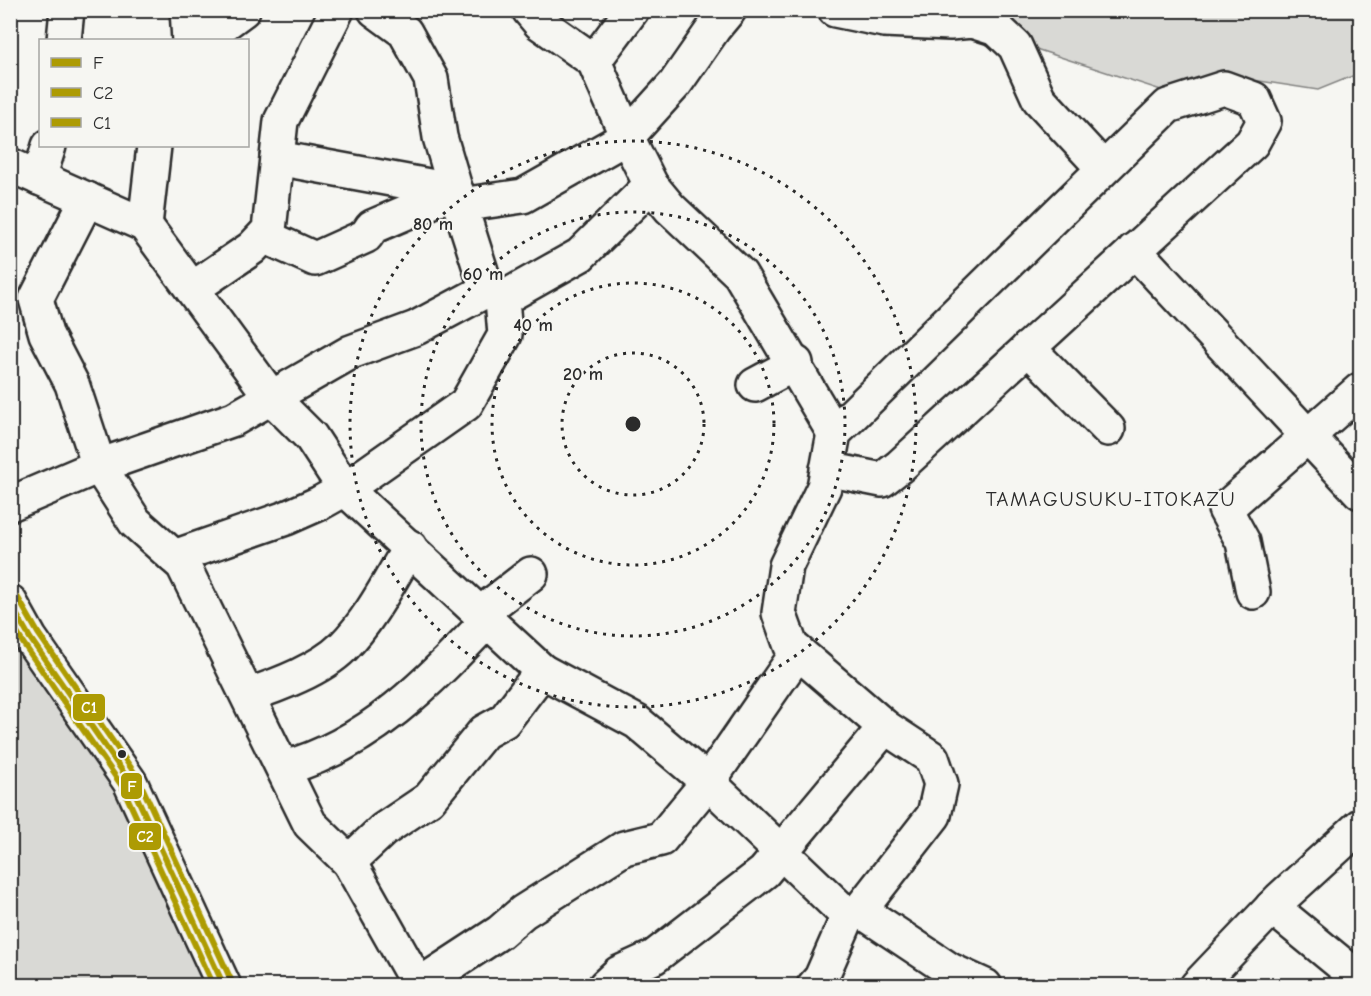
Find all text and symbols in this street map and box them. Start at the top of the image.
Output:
legend [39,39,249,147]
text: F [93,53,104,74]
text: C2 [93,83,113,104]
text: C1 [93,113,111,134]
text: 80 m [413,214,453,235]
text: 60 m [463,264,503,285]
text: 40 m [513,315,553,336]
text: 20 m [563,364,603,385]
centre of rings [623,414,643,434]
district label: TAMAGUSUKU-ITOKAZU [986,487,1236,511]
line badge: C1 [72,693,106,722]
text: C1 [81,699,97,717]
unlabelled marker [116,748,128,760]
line badge: F [120,772,143,800]
text: F [127,778,137,796]
line badge: C2 [128,822,162,851]
text: C2 [136,828,154,846]

